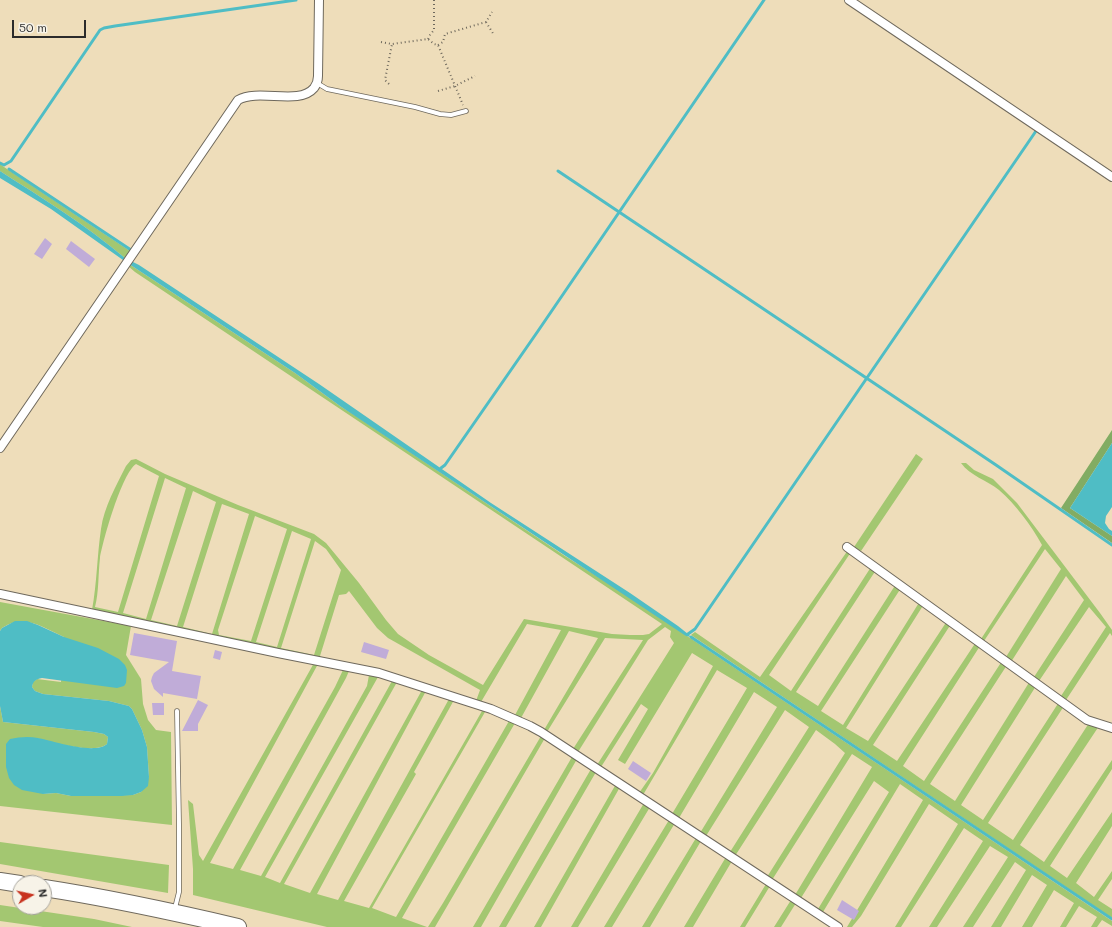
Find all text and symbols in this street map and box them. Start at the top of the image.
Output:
scale bar [14,12,88,38]
text: 50 m [19,19,47,35]
north arrow [12,875,52,915]
text: N [35,888,51,898]

